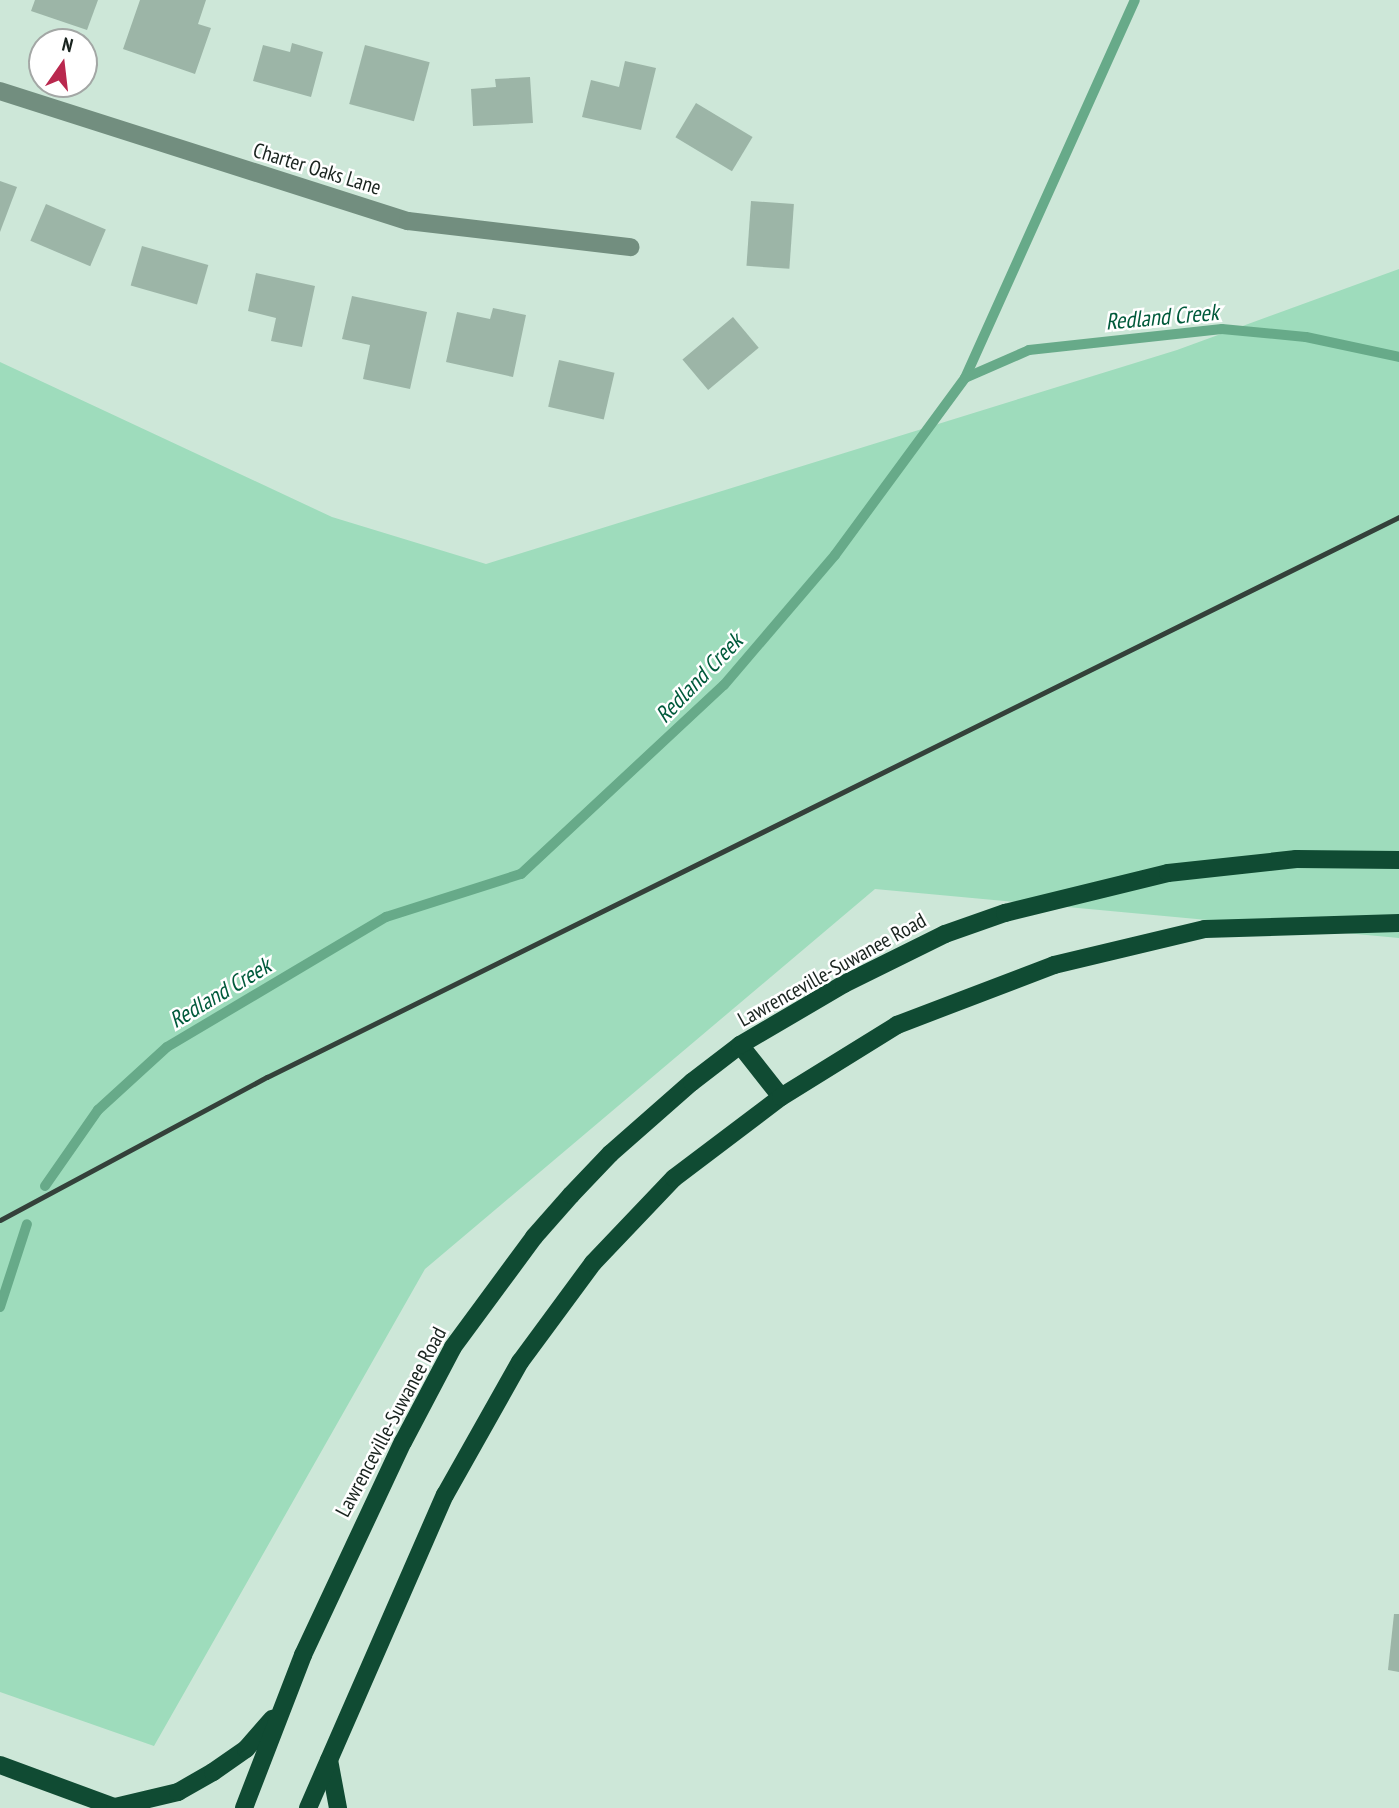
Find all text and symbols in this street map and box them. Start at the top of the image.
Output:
north arrow [28,28,98,98]
text: N [60,32,75,57]
street label: Charter Oaks Lane [250,138,384,200]
water label: Redland Creek [1104,298,1220,336]
water label: Redland Creek [650,628,748,728]
street label: Lawrenceville-Suwanee Road [734,908,930,1032]
water label: Redland Creek [164,952,276,1034]
street label: Lawrenceville-Suwanee Road [330,1323,452,1521]

